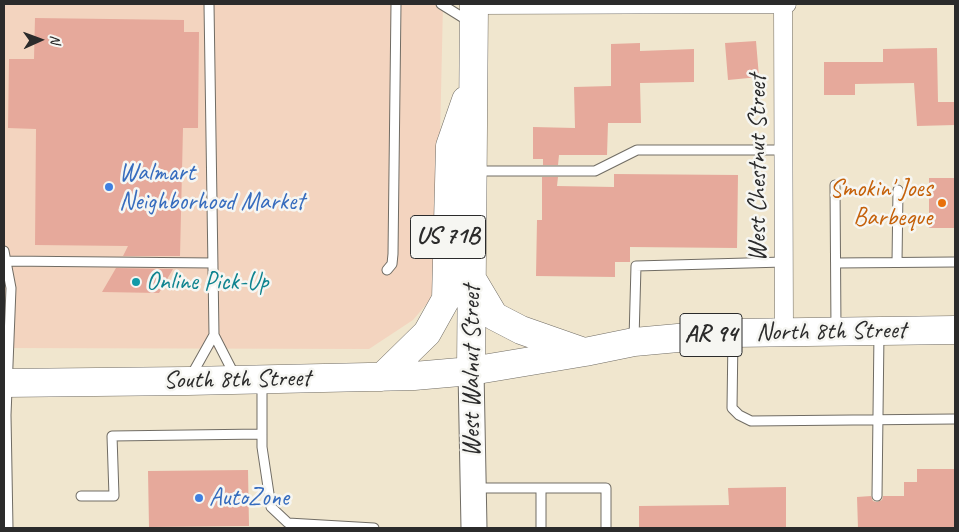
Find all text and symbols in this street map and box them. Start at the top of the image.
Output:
north arrow [15,15,65,65]
text: N [47,35,64,44]
street label: West Chestnut Street [743,75,773,261]
place label: Walmart Neighborhood Market [119,158,304,217]
place label: Smokin' Joes Barbeque [830,174,932,233]
marker: Walmart Neighborhood Market [103,181,115,193]
marker: Smokin' Joes Barbeque [936,197,948,209]
road number: US 71B [410,216,486,258]
place label: Online Pick-Up [146,267,268,297]
marker: Online Pick-Up [130,276,142,288]
street label: West Walnut Street [457,285,487,457]
road number: AR 94 [680,314,742,356]
street label: North 8th Street [756,316,906,348]
street label: South 8th Street [163,364,311,396]
place label: AutoZone [209,483,289,513]
marker: AutoZone [193,492,205,504]

